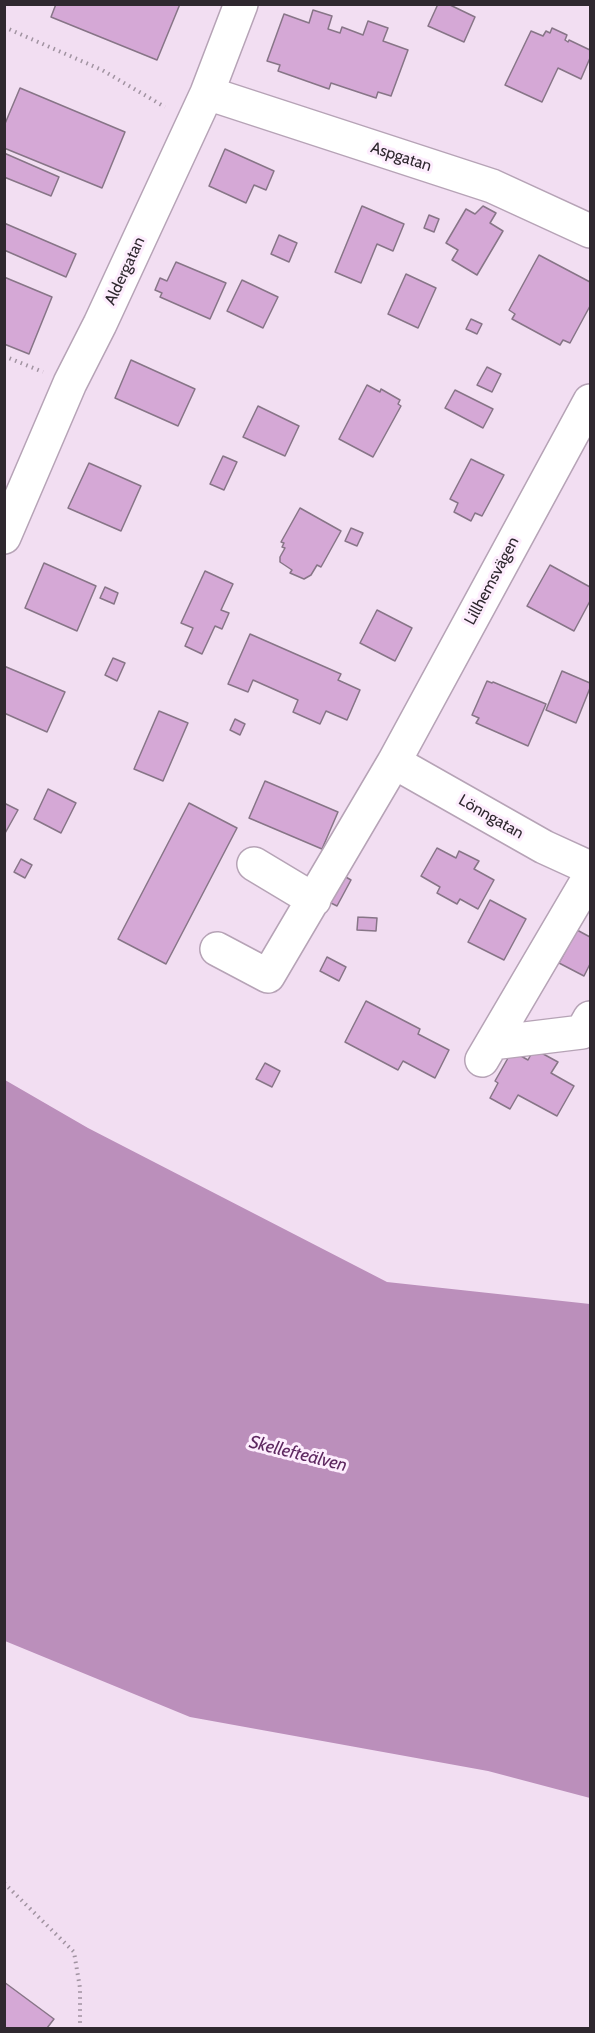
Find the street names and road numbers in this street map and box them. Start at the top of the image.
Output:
street label: Aspgatan [368,138,434,176]
street label: Aldergatan [101,234,149,308]
street label: Lillhemsvägen [461,534,523,628]
street label: Lönngatan [455,791,527,843]

